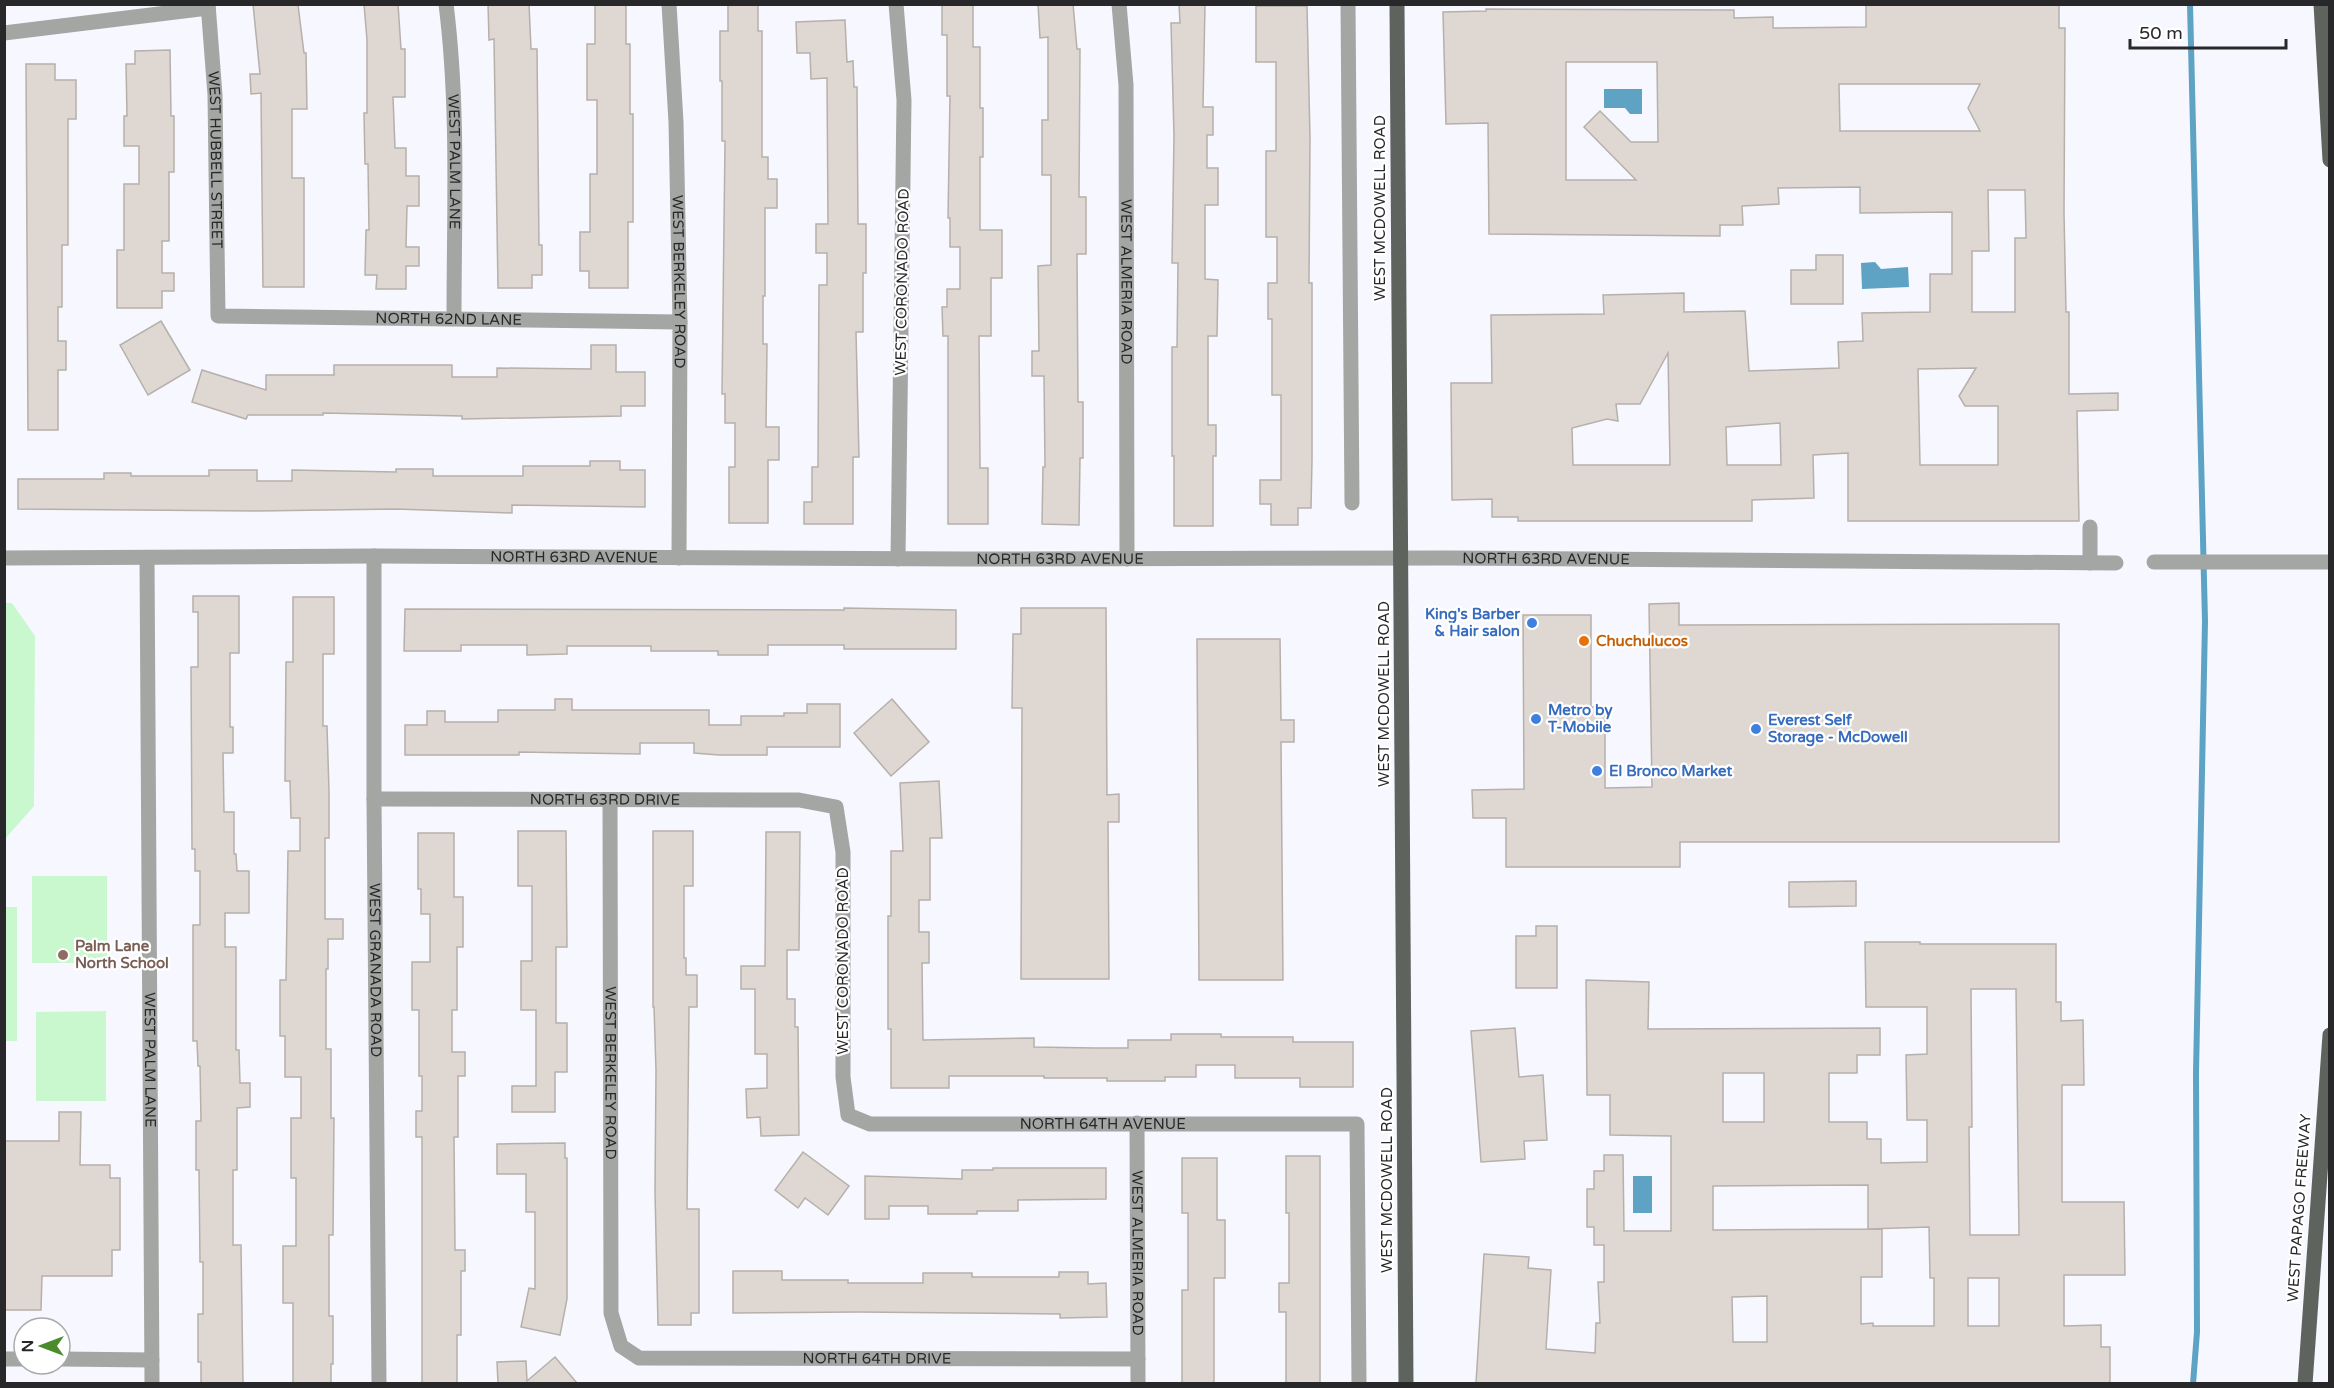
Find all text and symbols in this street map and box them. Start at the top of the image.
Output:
scale bar [2130,12,2286,50]
text: 50 m [2139,22,2183,44]
street label: WEST HUBBELL STREET [204,70,226,249]
street label: WEST PALM LANE [444,94,464,229]
street label: WEST MCDOWELL ROAD [1371,115,1389,301]
street label: WEST CORONADO ROAD [891,188,913,376]
street label: WEST BERKELEY ROAD [668,195,689,369]
street label: WEST ALMERIA ROAD [1117,199,1136,365]
street label: NORTH 62ND LANE [375,309,522,329]
street label: NORTH 63RD AVENUE [490,548,658,566]
street label: NORTH 63RD AVENUE [1462,549,1630,568]
street label: NORTH 63RD AVENUE [976,550,1144,568]
street label: WEST MCDOWELL ROAD [1375,601,1393,787]
place label: King's Barber & Hair salon [1425,605,1520,640]
marker: King's Barber & Hair salon [1525,616,1539,630]
place label: Chuchulucos [1596,632,1688,650]
marker: Chuchulucos [1577,634,1591,648]
place label: Metro by T-Mobile [1547,701,1612,736]
place label: Everest Self Storage - McDowell [1768,711,1908,747]
marker: Metro by T-Mobile [1529,712,1543,726]
marker: Everest Self Storage - McDowell [1749,722,1763,736]
place label: El Bronco Market [1609,762,1732,780]
marker: El Bronco Market [1590,764,1604,778]
street label: NORTH 63RD DRIVE [530,790,680,809]
street label: WEST CORONADO ROAD [834,867,852,1055]
street label: WEST GRANADA ROAD [366,883,385,1057]
place label: Palm Lane North School [75,937,169,972]
marker: Palm Lane North School [56,948,70,962]
street label: WEST BERKELEY ROAD [601,986,620,1160]
street label: WEST PALM LANE [141,992,159,1128]
street label: WEST MCDOWELL ROAD [1378,1087,1396,1273]
street label: WEST PAPAGO FREEWAY [2283,1113,2315,1303]
street label: NORTH 64TH AVENUE [1020,1115,1186,1133]
street label: WEST ALMERIA ROAD [1128,1170,1147,1336]
north arrow [12,1316,72,1376]
text: N [18,1340,38,1352]
street label: NORTH 64TH DRIVE [802,1349,951,1368]

